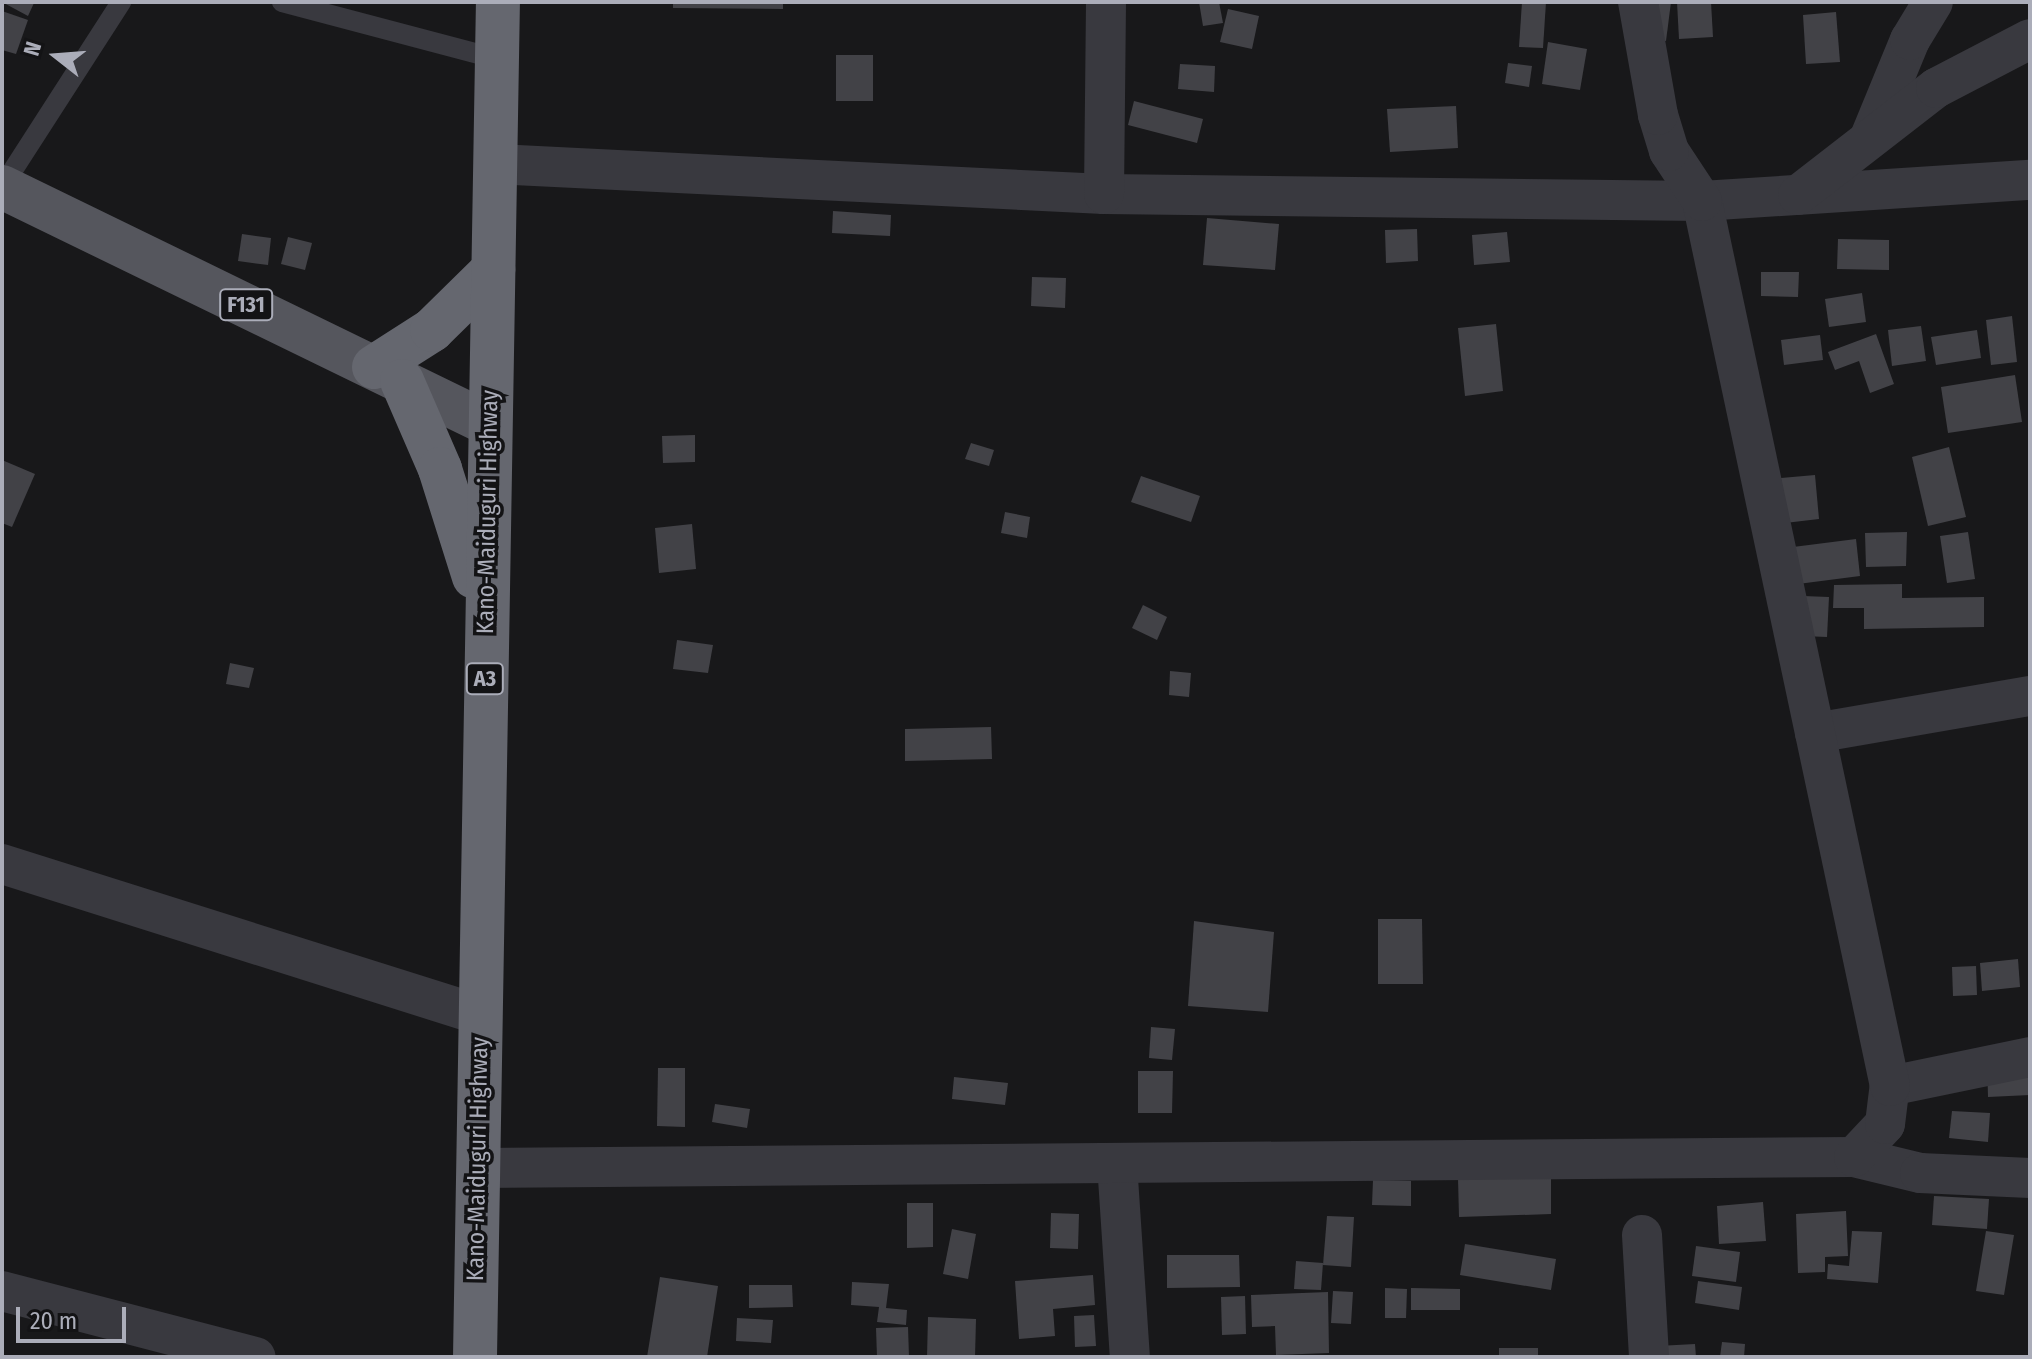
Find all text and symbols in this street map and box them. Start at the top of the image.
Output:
north arrow [16,16,96,96]
text: N [18,39,47,59]
road number: F131 [218,287,274,323]
street label: Kano-Maiduguri Highway [471,390,505,634]
road number: A3 [465,661,505,697]
street label: Kano-Maiduguri Highway [461,1037,495,1281]
scale bar [20,1291,130,1341]
text: 20 m [30,1307,77,1335]

